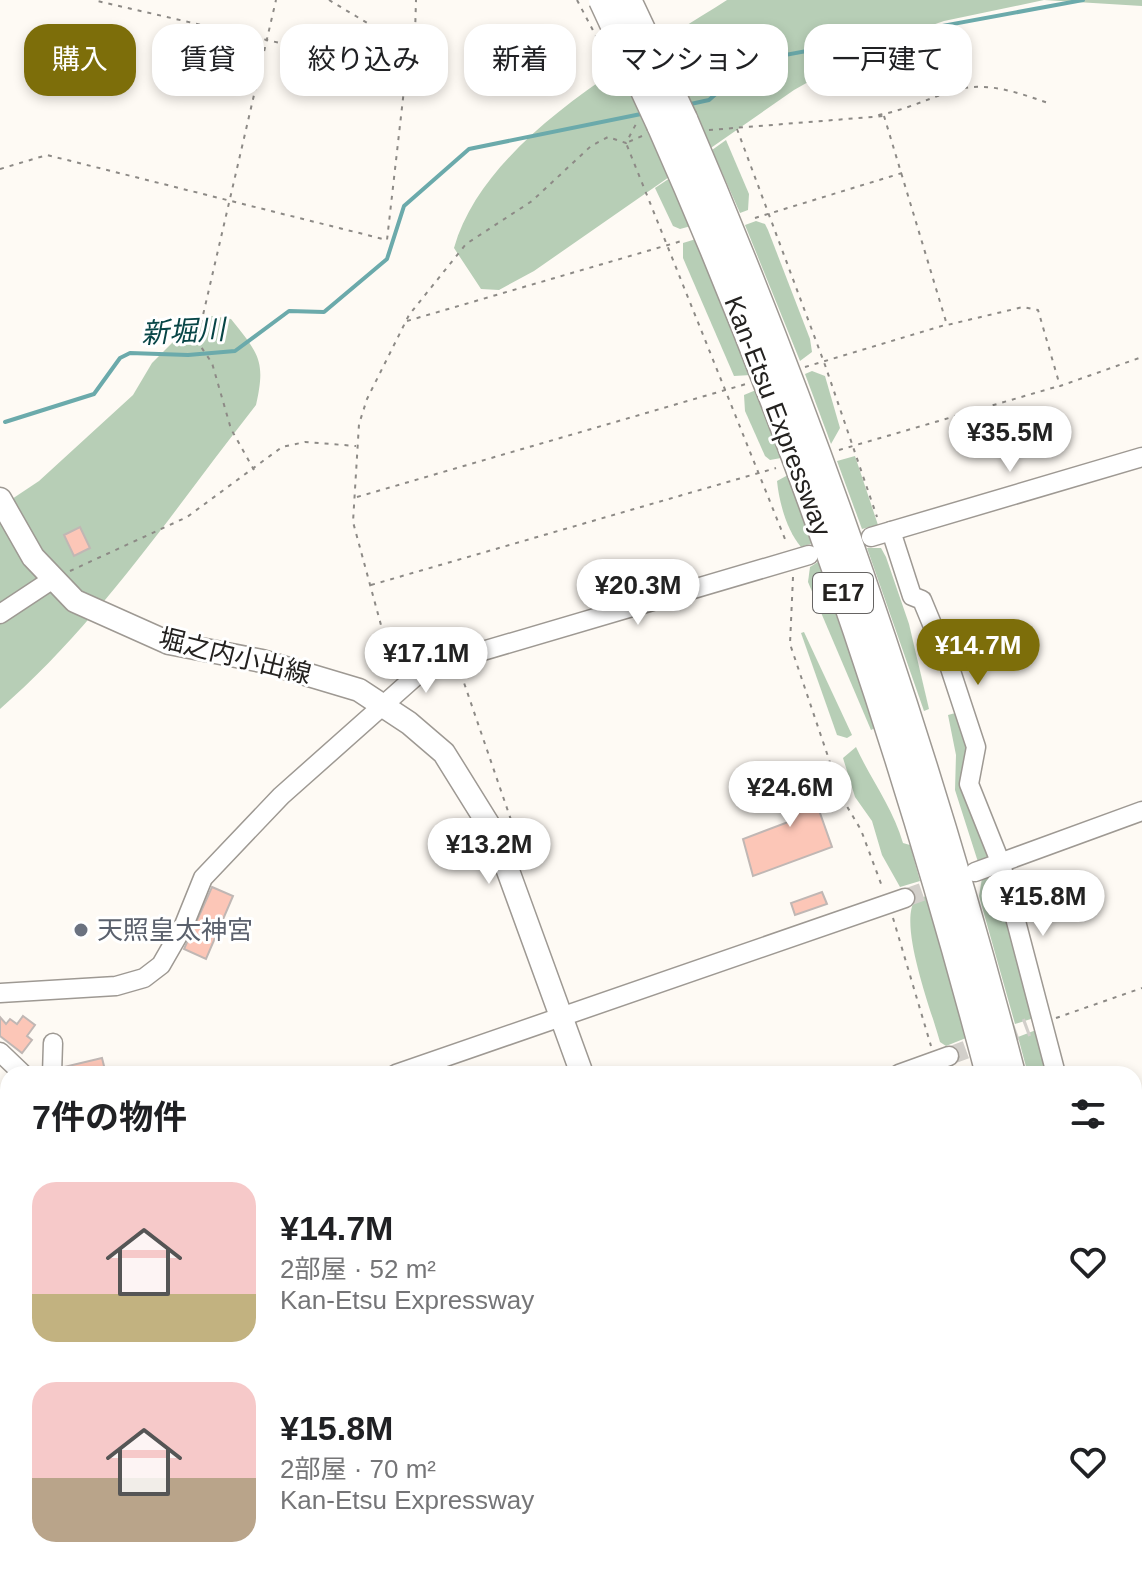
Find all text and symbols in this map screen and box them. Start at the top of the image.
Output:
chip: 購入 [24,24,136,96]
chip: 賃貸 [152,24,264,96]
chip: 絞り込み [280,24,448,96]
chip: 新着 [464,24,576,96]
chip: マンション [592,24,788,96]
chip: 一戸建て [804,24,972,96]
street label: Kan-Etsu Expressway [718,292,838,540]
water label: 新堀川 [140,314,229,349]
pin: ¥35.5M [945,406,1075,474]
text: ¥35.5M [967,417,1053,447]
pin: ¥20.3M [573,559,703,627]
text: ¥20.3M [595,570,681,600]
road number: E17 [813,573,873,613]
pin: ¥14.7M [913,619,1043,687]
street label: 堀之内小出線 [156,623,314,689]
pin: ¥17.1M [361,627,491,695]
text: ¥14.7M [935,630,1021,660]
text: ¥17.1M [383,638,469,668]
pin: ¥24.6M [725,761,855,829]
text: ¥24.6M [747,772,833,802]
pin: ¥13.2M [424,818,554,886]
text: ¥13.2M [446,829,532,859]
pin: ¥15.8M [978,870,1108,938]
text: ¥15.8M [1000,881,1086,911]
place label: 天照皇太神宮 [97,915,253,945]
marker: 天照皇太神宮 [72,921,90,939]
icon: filters [1066,1092,1110,1136]
text: 7件の物件 [32,1098,187,1136]
text: ¥14.7M [280,1209,393,1247]
icon: home [96,1214,192,1310]
icon: heart [1066,1240,1110,1284]
text: 2部屋 · 52 m² [280,1254,436,1284]
text: Kan-Etsu Expressway [280,1285,534,1315]
text: ¥15.8M [280,1409,393,1447]
icon: home [96,1414,192,1510]
icon: heart [1066,1440,1110,1484]
text: 2部屋 · 70 m² [280,1454,436,1484]
text: Kan-Etsu Expressway [280,1485,534,1515]

